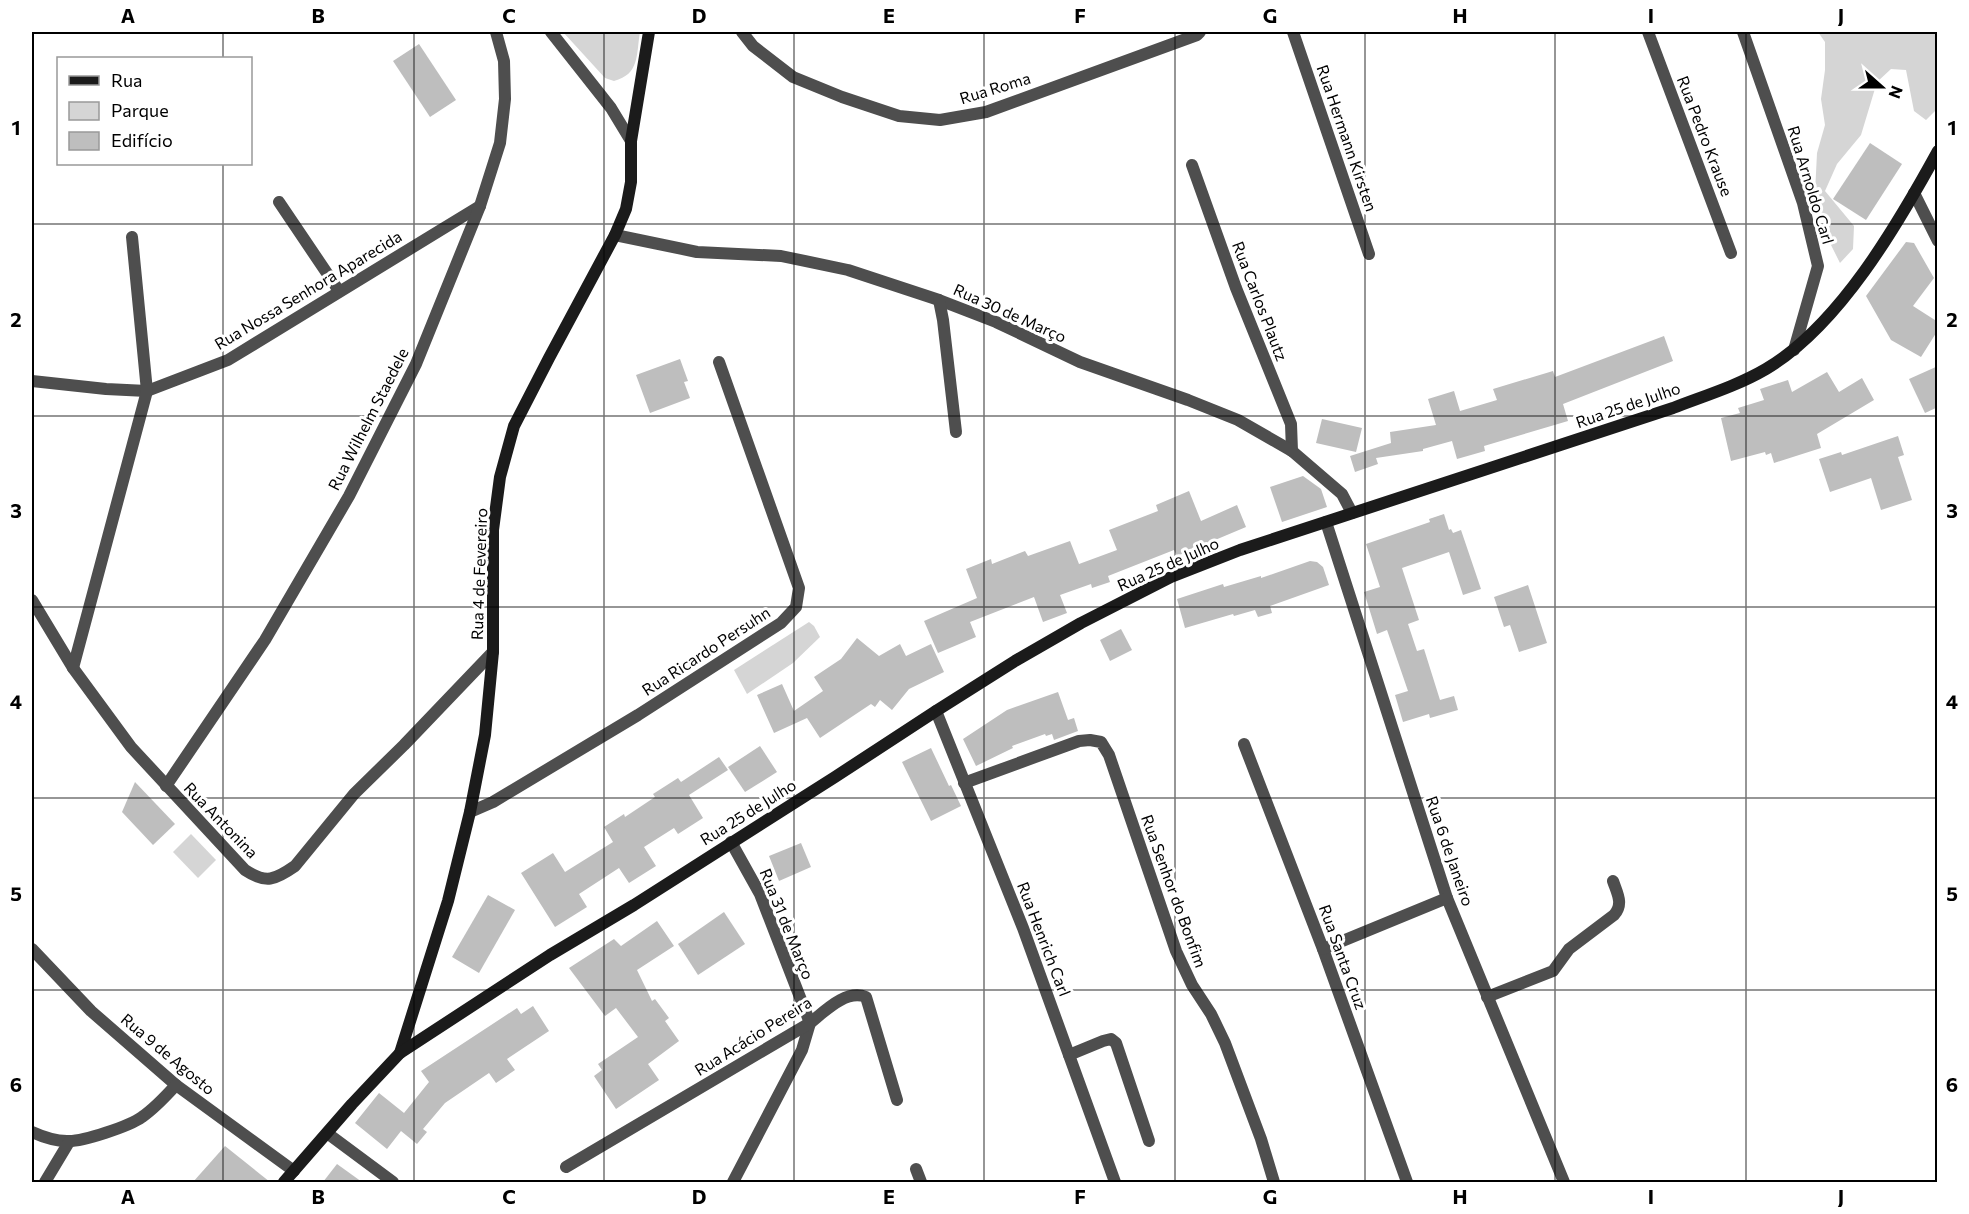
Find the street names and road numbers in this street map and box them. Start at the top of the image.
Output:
street label: Rua Hermann Kirsten [1313,62,1381,214]
street label: Rua Roma [957,68,1033,107]
street label: Rua Pedro Krause [1674,73,1737,199]
street label: Rua Arnoldo Carl [1784,123,1839,246]
street label: Rua Nossa Senhora Aparecida [211,226,405,353]
street label: Rua Carlos Plautz [1229,238,1292,363]
street label: Rua 30 de Março [951,279,1070,346]
street label: Rua Wilhelm Staedele [323,345,412,493]
street label: Rua 25 de Julho [1573,378,1683,431]
street label: Rua 4 de Fevereiro [467,508,490,640]
street label: Rua 25 de Julho [1114,533,1222,594]
street label: Rua Ricardo Persuhn [638,602,773,699]
street label: Rua 25 de Julho [696,775,799,849]
street label: Rua Antonina [180,778,262,862]
street label: Rua 6 de Janeiro [1423,793,1478,908]
street label: Rua Senhor do Bonfim [1138,812,1211,970]
street label: Rua 31 de Março [757,866,818,982]
street label: Rua Henrich Carl [1014,879,1075,999]
street label: Rua Santa Cruz [1316,902,1371,1012]
street label: Rua Acácio Pereira [691,992,815,1079]
street label: Rua 9 de Agosto [118,1009,219,1098]

